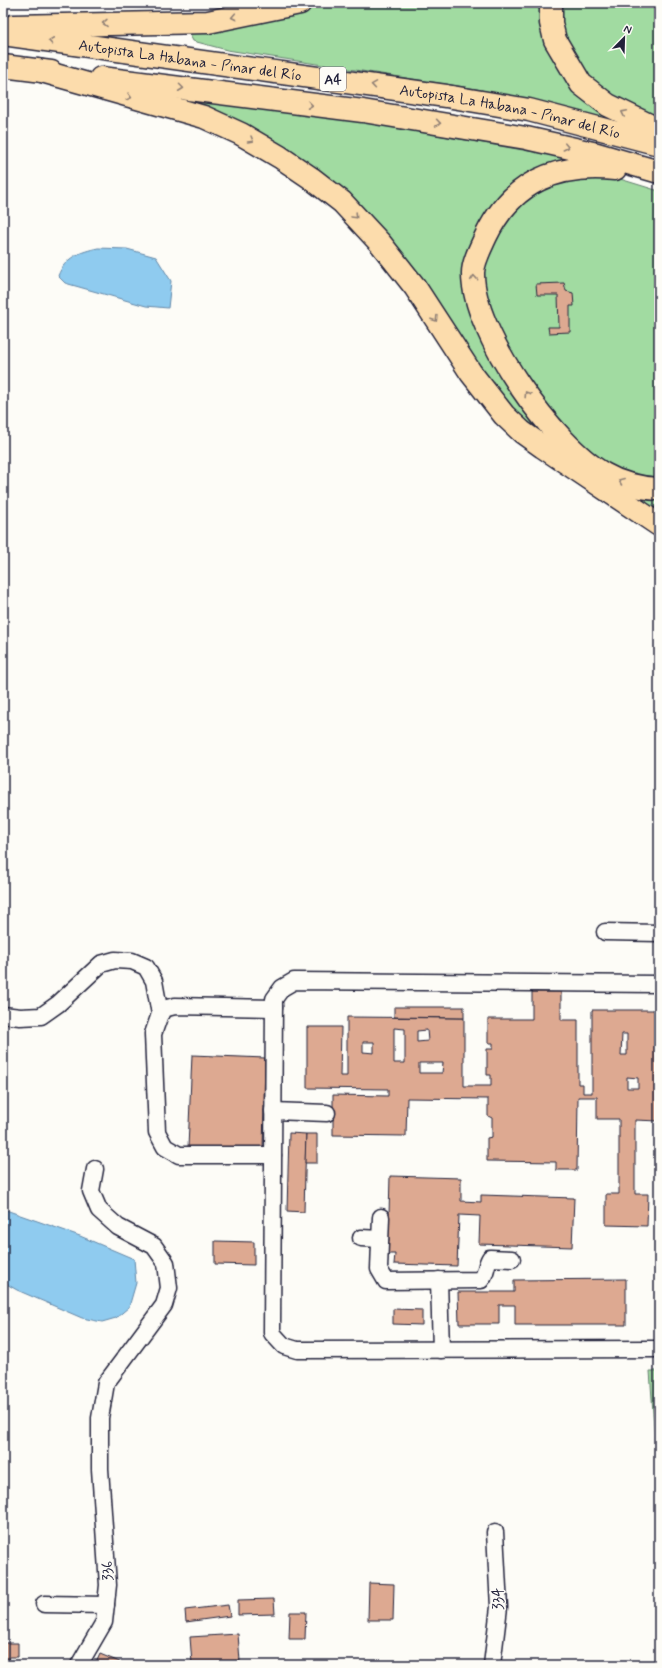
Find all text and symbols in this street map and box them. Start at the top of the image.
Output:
one-way arrow [231,12,238,20]
north arrow [604,18,644,58]
one-way arrow [102,19,108,27]
text: N [621,22,634,38]
street label: Autopista La Habana - Pinar del Río [77,36,303,87]
one-way arrow [48,37,54,46]
road number: A4 [320,67,346,91]
one-way arrow [371,81,377,90]
street label: Autopista La Habana - Pinar del Río [398,81,622,144]
one-way arrow [178,83,184,92]
one-way arrow [125,93,132,101]
one-way arrow [306,100,313,109]
one-way arrow [621,110,628,118]
one-way arrow [435,119,441,127]
one-way arrow [247,135,254,142]
one-way arrow [563,142,569,150]
one-way arrow [350,211,358,219]
one-way arrow [470,275,479,281]
one-way arrow [430,315,437,322]
one-way arrow [525,392,532,399]
one-way arrow [618,478,625,486]
street label: 336 [97,1560,119,1582]
street label: 334 [489,1588,509,1610]

